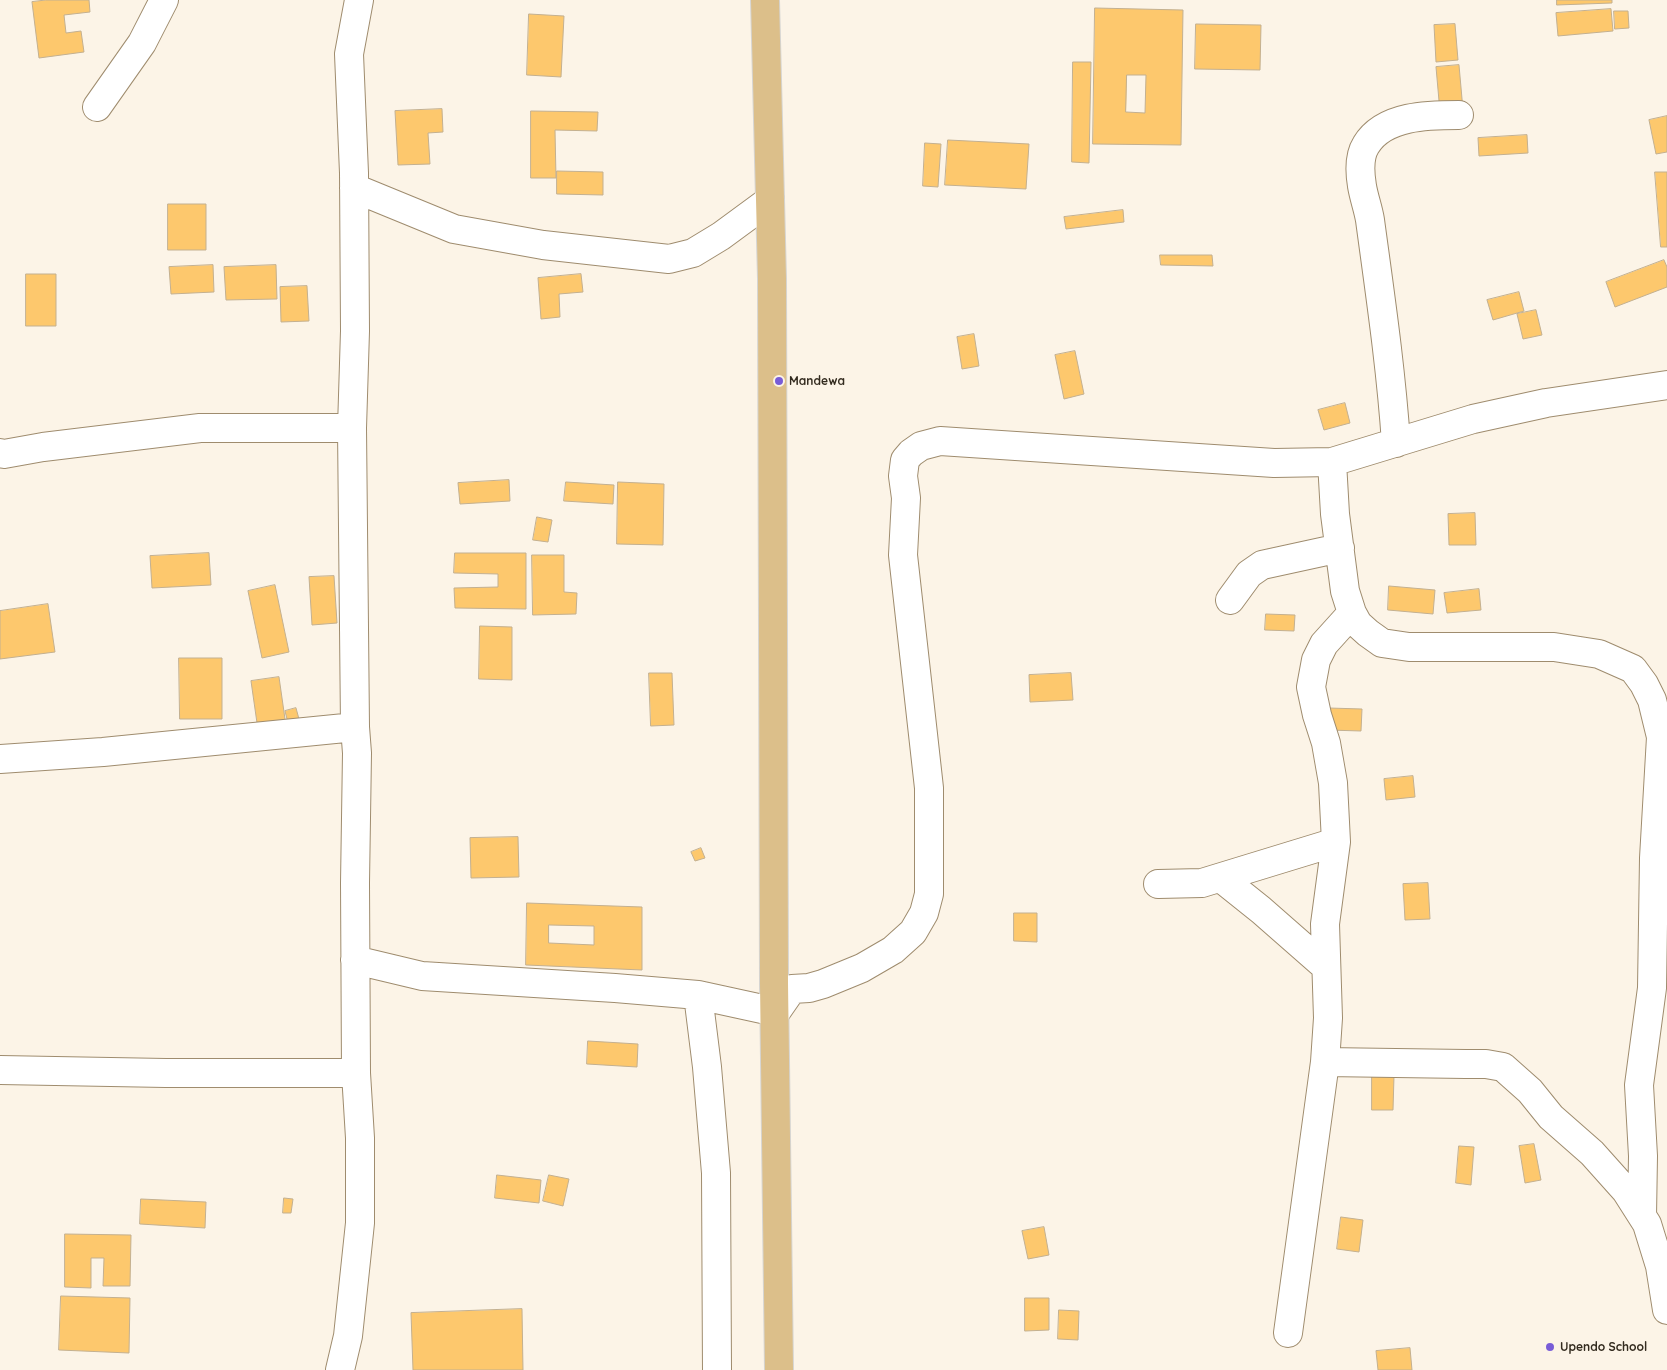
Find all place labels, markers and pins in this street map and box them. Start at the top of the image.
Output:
place label: Mandewa [789,374,845,388]
marker: Mandewa [773,375,785,387]
place label: Upendo School [1560,1340,1647,1354]
marker: Upendo School [1544,1341,1556,1353]

